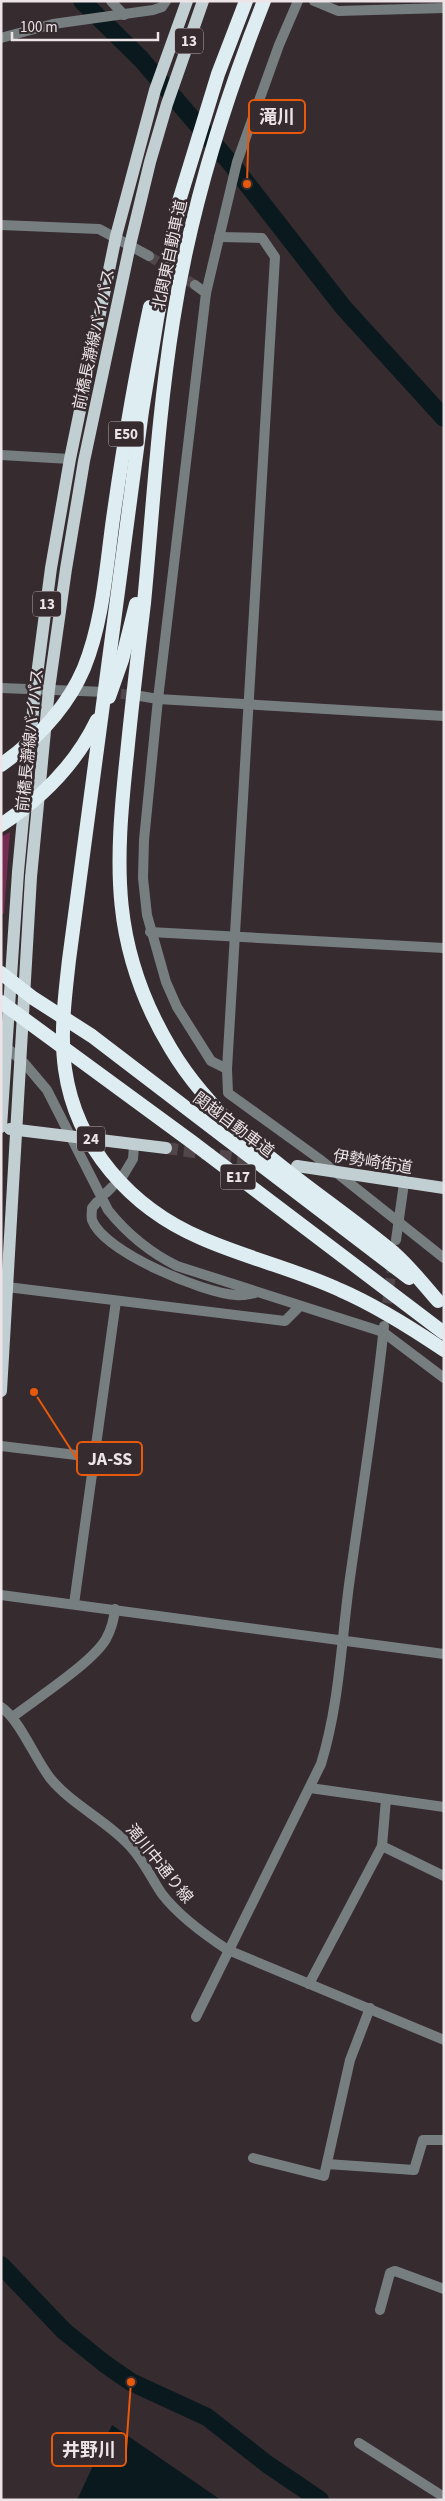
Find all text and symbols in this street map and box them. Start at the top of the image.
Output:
scale bar [12,10,159,42]
text: 100 m [20,17,58,38]
road number: 13 [175,28,203,54]
callout: 滝川 [249,100,305,133]
text: 滝川 [259,105,295,130]
street label: 北関東自動車道 [148,198,192,312]
street label: 前橋長瀞線バイパス [68,267,120,412]
road number: E50 [108,422,144,446]
road number: 13 [33,592,61,616]
street label: 前橋長瀞線バイパス [12,668,48,813]
street label: 関越自動車道 [188,1087,278,1162]
road number: 24 [77,1126,105,1152]
street label: 伊勢崎街道 [332,1145,414,1179]
road number: E17 [220,1164,256,1190]
callout: JA-SS [77,1442,142,1475]
text: JA-SS [88,1447,132,1472]
street label: 滝川中通り線 [120,1819,198,1908]
callout: 井野川 [52,2433,126,2466]
text: 井野川 [62,2438,116,2463]

